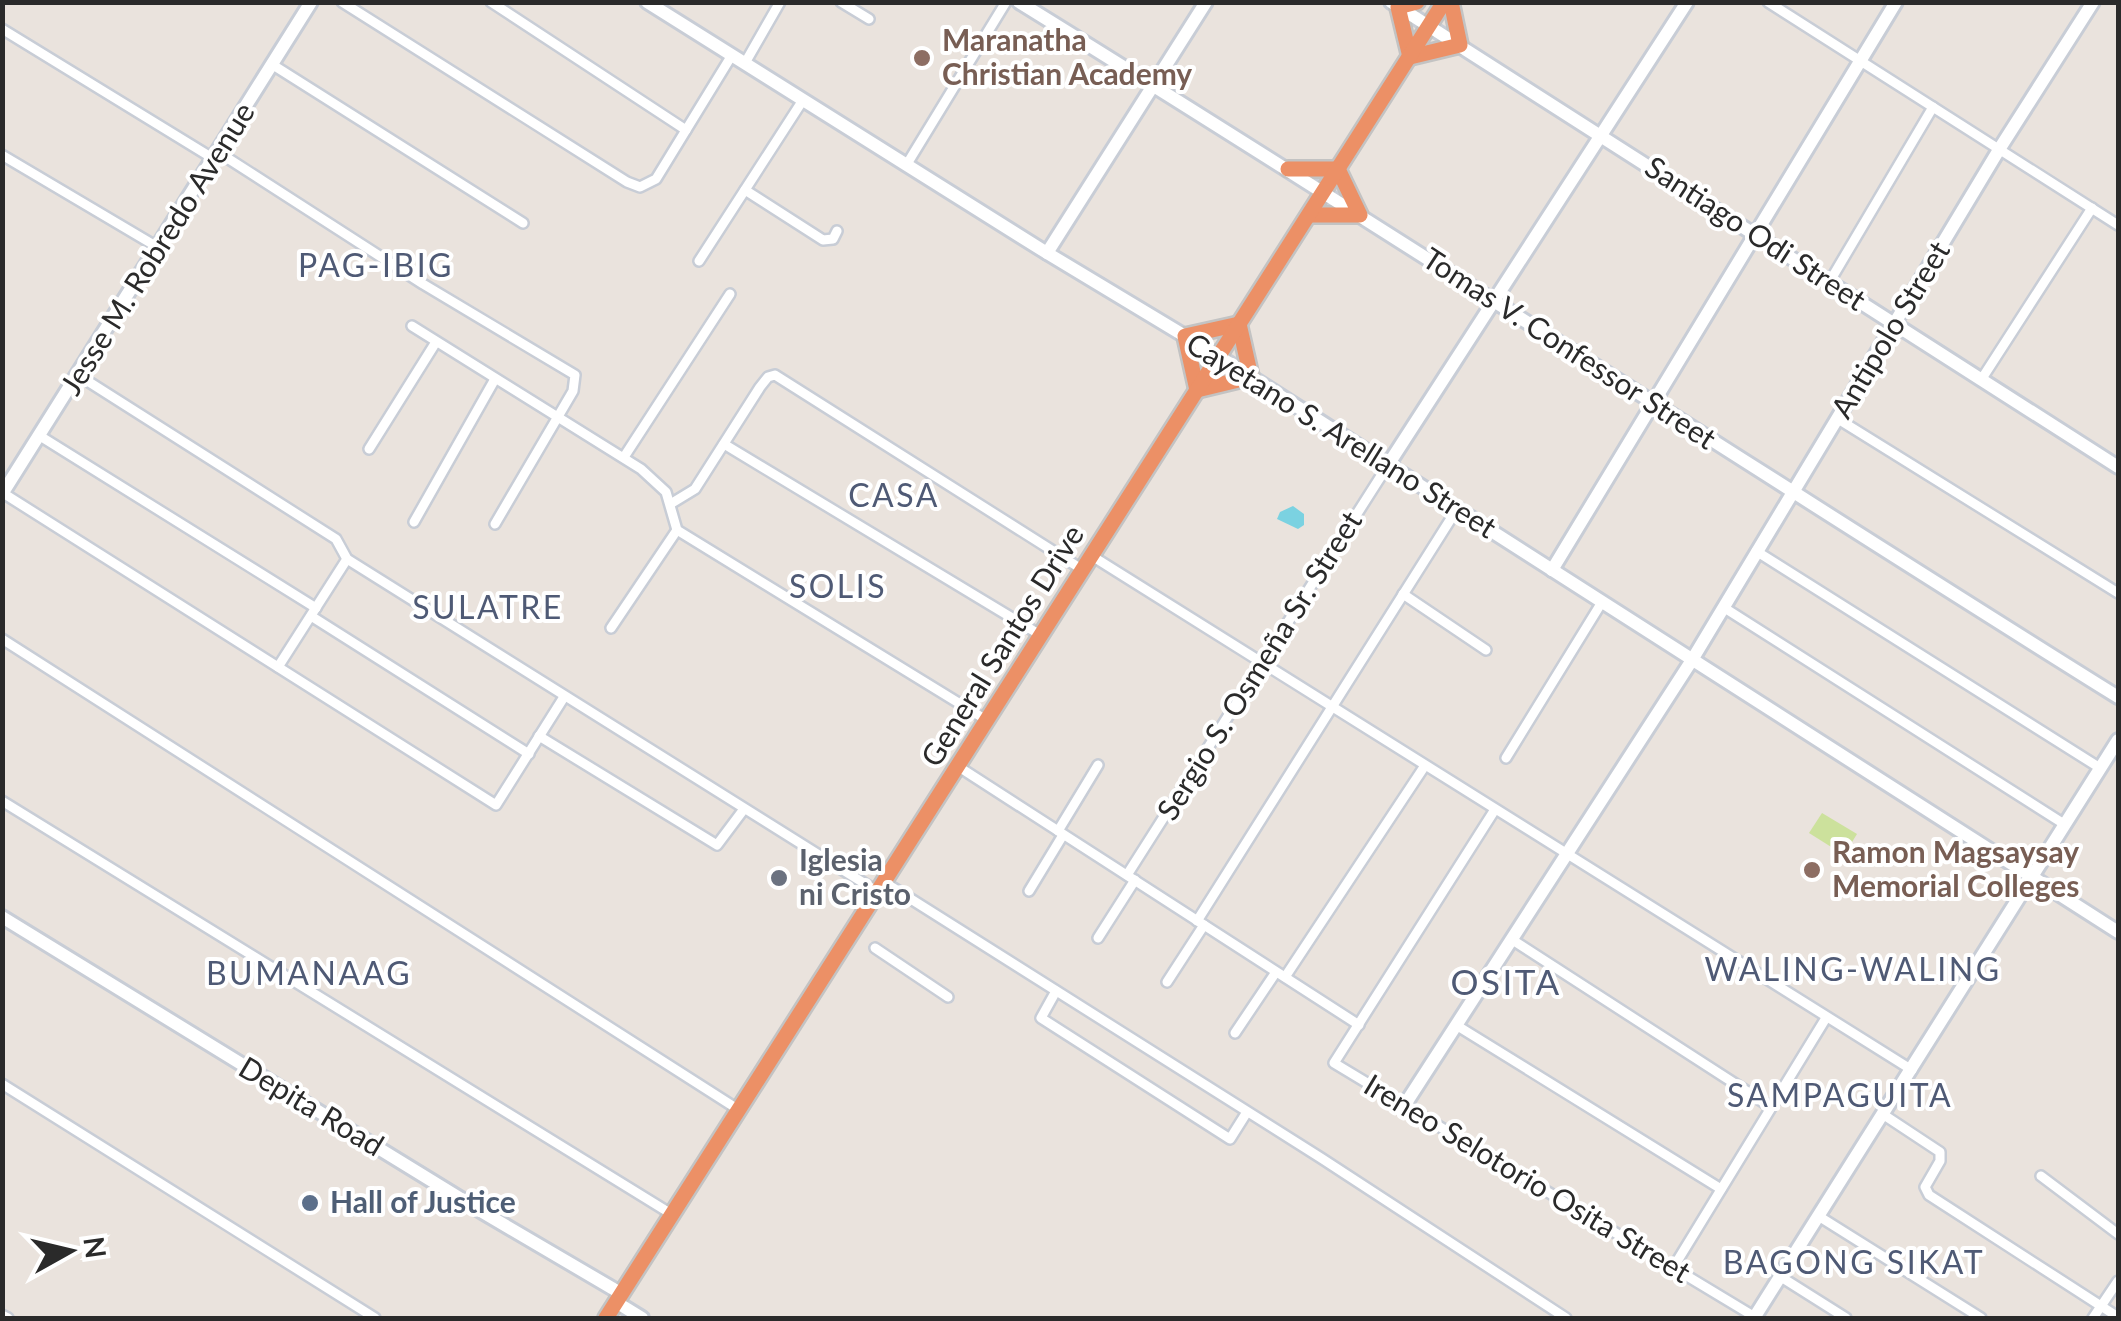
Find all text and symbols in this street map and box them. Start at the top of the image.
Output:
place label: Maranatha Christian Academy [942,21,1192,91]
marker: Maranatha Christian Academy [911,47,933,69]
street label: Jesse M. Robredo Avenue [52,95,261,401]
street label: Santiago Odi Street [1639,148,1873,317]
street label: Antipolo Street [1822,234,1956,424]
street label: Tomas V. Confessor Street [1417,239,1724,456]
district label: PAG-IBIG [298,245,454,284]
street label: Cayetano S. Arellano Street [1181,324,1504,545]
district label: CASA [848,475,940,514]
street label: Sergio S. Osmeña Sr. Street [1148,504,1368,826]
street label: General Santos Drive [912,518,1090,772]
district label: SOLIS [789,566,887,605]
district label: SULATRE [412,587,564,626]
place label: Ramon Magsaysay Memorial Colleges [1832,833,2080,903]
place label: Iglesia ni Cristo [799,841,911,911]
marker: Ramon Magsaysay Memorial Colleges [1801,859,1823,881]
marker: Iglesia ni Cristo [768,867,790,889]
district label: WALING-WALING [1704,949,2002,988]
district label: BUMANAAG [206,953,412,992]
district label: OSITA [1450,960,1562,1002]
street label: Depita Road [233,1048,391,1163]
street label: Ireneo Selotorio Osita Street [1358,1065,1698,1289]
district label: SAMPAGUITA [1727,1075,1953,1114]
place label: Hall of Justice [330,1183,516,1219]
marker: Hall of Justice [299,1192,321,1214]
north arrow [20,1201,120,1301]
text: N [77,1234,114,1260]
district label: BAGONG SIKAT [1723,1242,1985,1281]

